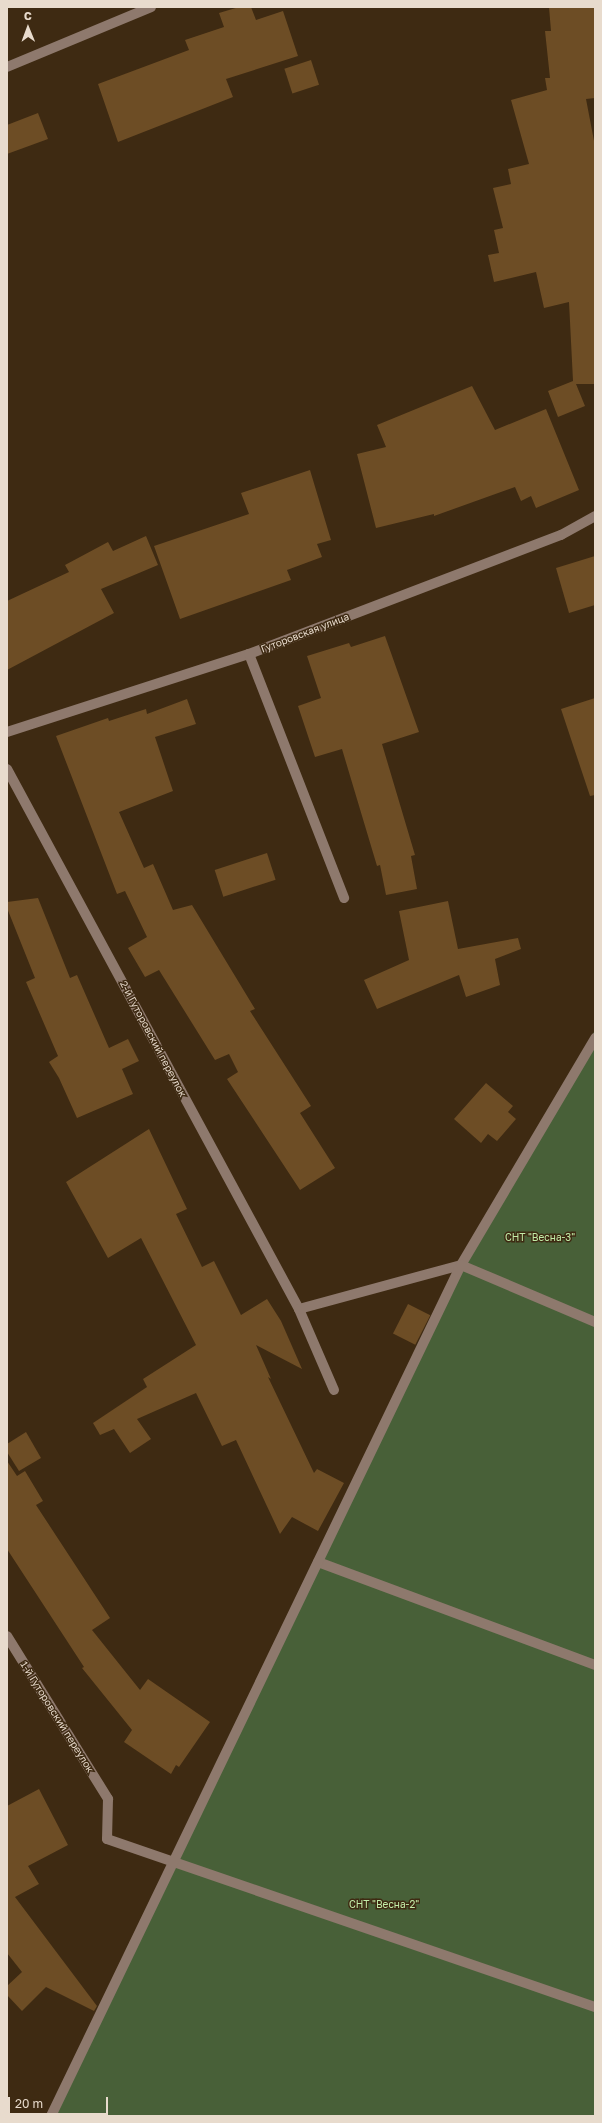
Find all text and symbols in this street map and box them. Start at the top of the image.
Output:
north arrow [8,8,48,48]
text: С [24,9,32,22]
street label: Гуторовская улица [259,611,351,655]
street label: 2-й Гуторовский переулок [117,979,189,1099]
park label: СНТ "Весна-3" [505,1232,575,1244]
street label: 1-й Гуторовский переулок [18,1659,96,1775]
park label: СНТ "Весна-2" [349,1899,419,1911]
scale bar [10,2089,110,2115]
text: 20 m [15,2096,43,2111]

